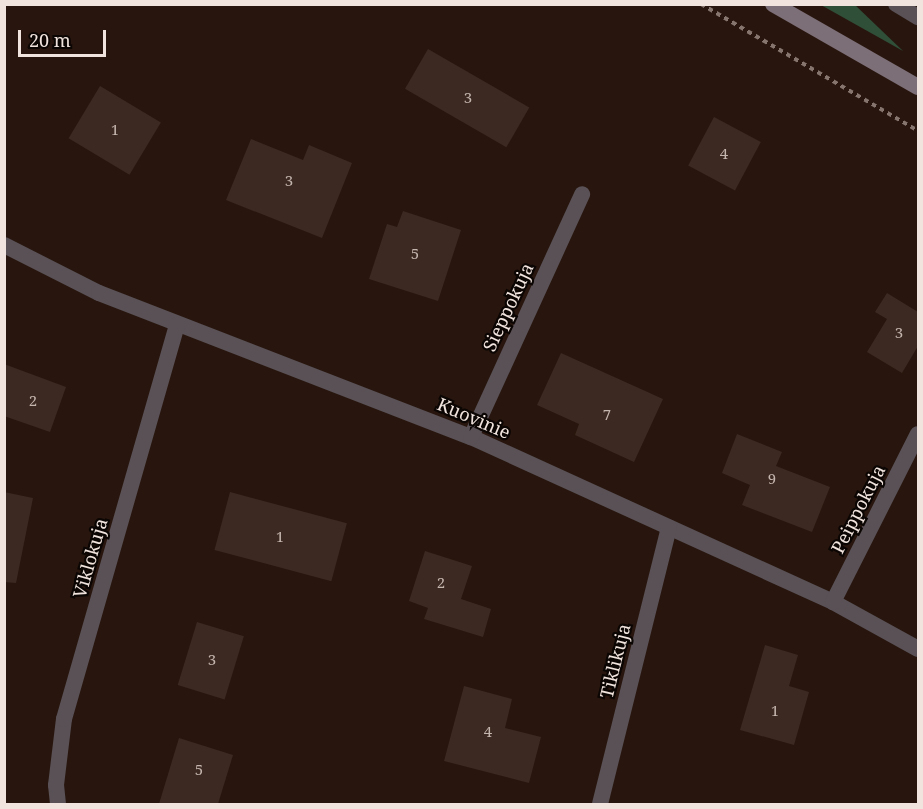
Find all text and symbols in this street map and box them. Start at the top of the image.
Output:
scale bar [21,18,110,56]
text: 20 m [29,28,71,52]
house number: 3 [464,89,472,107]
house number: 1 [111,121,119,139]
house number: 4 [720,145,728,163]
house number: 3 [285,172,293,190]
house number: 5 [411,245,419,263]
street label: Sieppokuja [478,259,538,355]
house number: 3 [895,324,903,342]
house number: 2 [29,392,37,410]
street label: Kuovinie [434,393,514,443]
house number: 7 [603,406,611,424]
street label: Peippokuja [827,461,889,557]
house number: 9 [768,470,776,488]
street label: Viklokuja [68,516,112,600]
house number: 1 [276,528,284,546]
house number: 2 [437,574,445,592]
street label: Tiklikuja [595,621,635,701]
house number: 3 [208,651,216,669]
house number: 1 [771,702,779,720]
house number: 4 [484,723,492,741]
house number: 5 [195,761,203,779]

